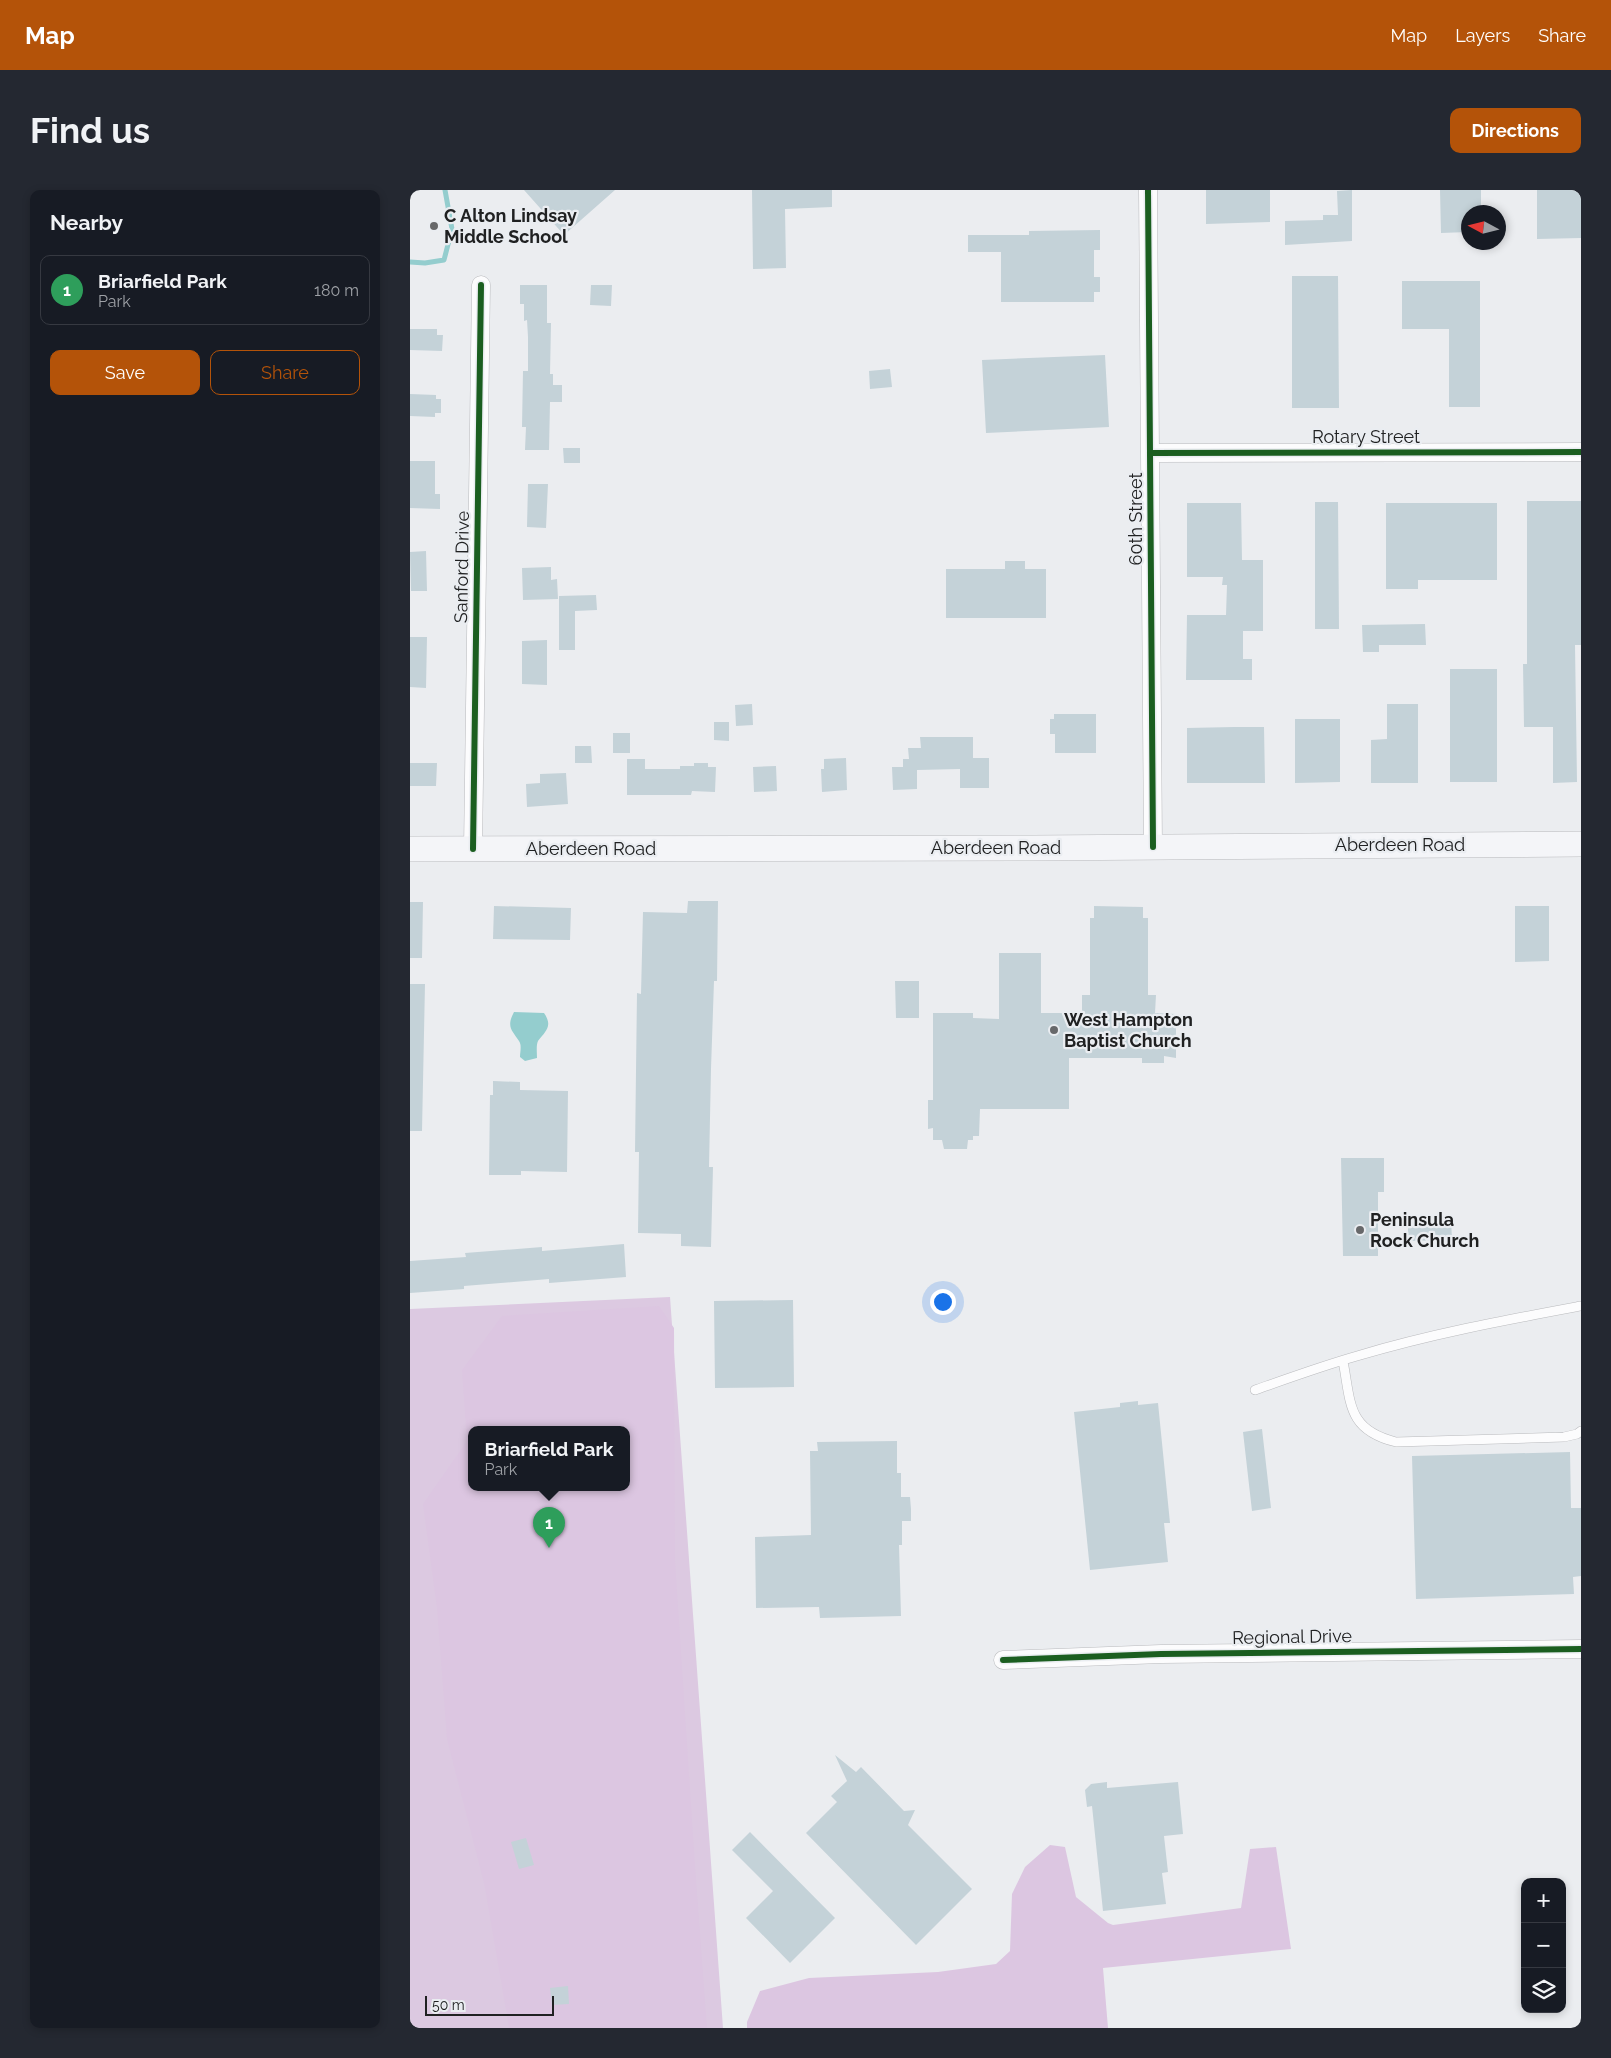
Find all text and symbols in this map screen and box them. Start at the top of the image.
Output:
text: Map [25,21,75,50]
text: Map [1391,25,1427,46]
text: Layers [1455,25,1510,46]
text: Share [1538,25,1586,46]
button: Directions [1450,108,1581,153]
text: Find us [30,110,150,151]
place label: C Alton Lindsay Middle School [444,205,577,247]
north arrow [1461,205,1506,250]
text: Nearby [50,210,123,235]
marker: C Alton Lindsay Middle School [428,220,440,232]
text: Briarfield Park [98,270,227,292]
text: 1 [63,281,71,300]
text: 180 m [314,281,359,300]
text: Park [98,292,131,311]
button: Save [50,350,200,395]
button: Share [210,350,360,395]
street label: Rotary Street [1312,426,1420,447]
street label: 60th Street [1125,473,1146,565]
street label: Sanford Drive [450,510,473,623]
street label: Aberdeen Road [1335,834,1465,855]
street label: Aberdeen Road [931,837,1061,858]
street label: Aberdeen Road [526,838,656,859]
place label: West Hampton Baptist Church [1064,1009,1193,1051]
marker: West Hampton Baptist Church [1048,1024,1060,1036]
place label: Peninsula Rock Church [1370,1209,1479,1251]
marker: Peninsula Rock Church [1354,1224,1366,1236]
your location [930,1289,956,1315]
popup [468,1426,630,1491]
text: Briarfield Park [485,1438,613,1460]
text: Park [485,1460,517,1479]
pin: 1 [533,1507,565,1548]
street label: Regional Drive [1232,1625,1353,1648]
map controls [1521,1878,1566,2013]
button: + [1521,1878,1566,1923]
button: − [1521,1923,1566,1968]
button: layers [1521,1968,1566,2013]
scale bar [425,1993,554,2016]
text: 50 m [432,1997,465,2013]

